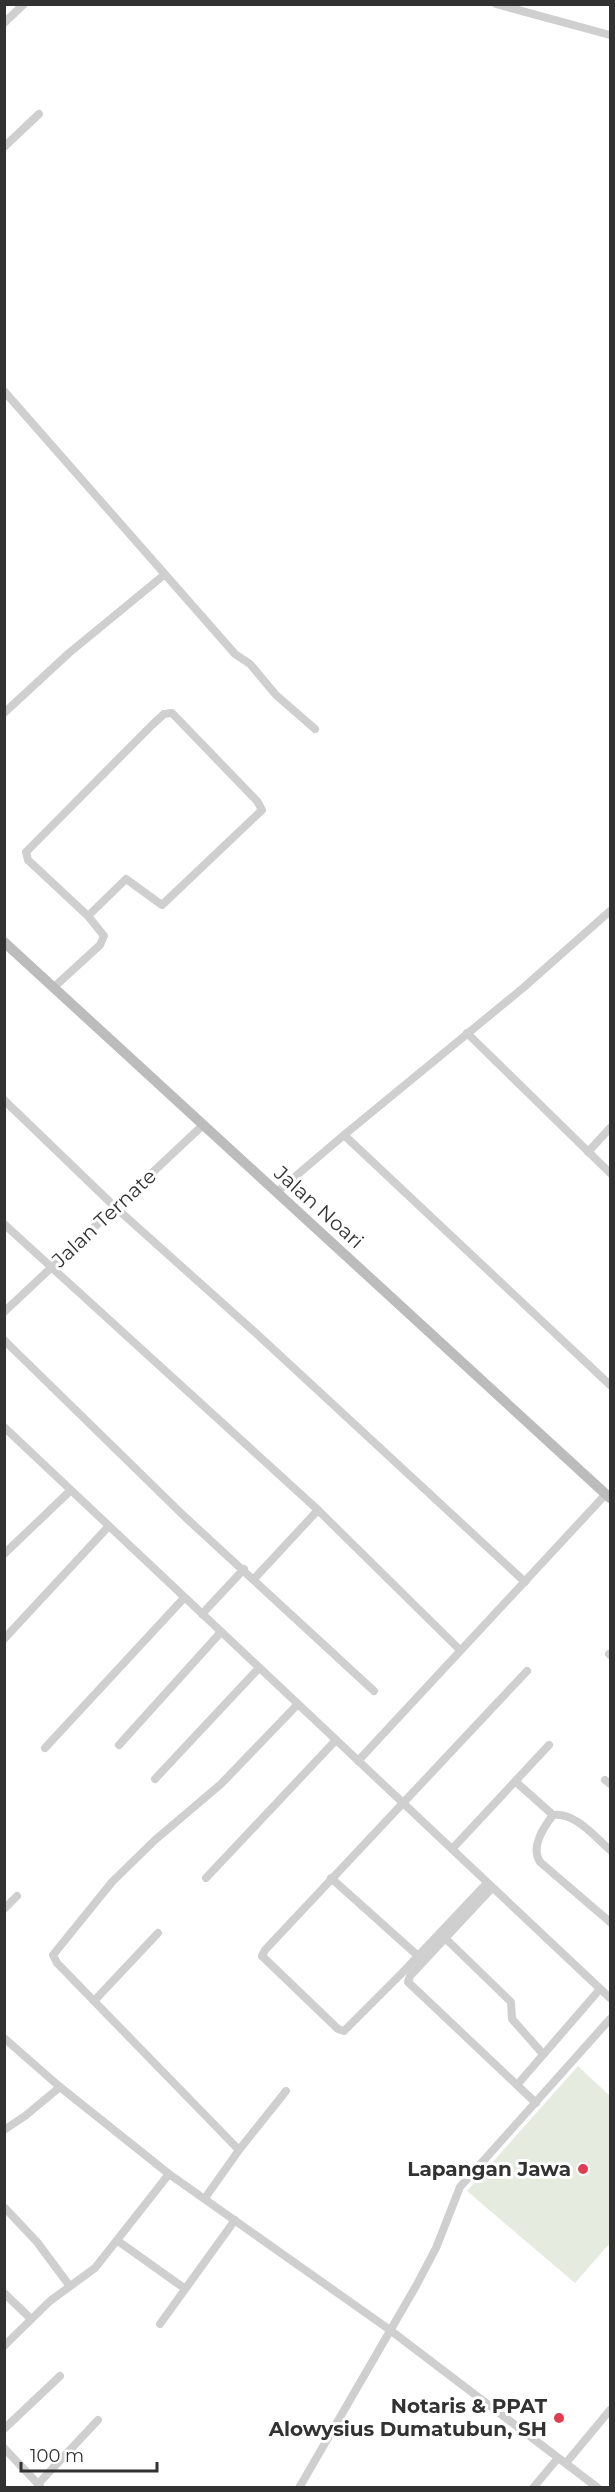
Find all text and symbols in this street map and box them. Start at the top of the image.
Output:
street label: Jalan Noari [269,1160,368,1253]
street label: Jalan Ternate [46,1164,161,1273]
place label: Lapangan Jawa [407,2157,571,2181]
marker: Lapangan Jawa [576,2162,590,2176]
place label: Notaris & PPAT Alowysius Dumatubun, SH [268,2394,548,2441]
marker: Notaris & PPAT Alowysius Dumatubun, SH [552,2411,566,2425]
scale bar [21,2435,158,2473]
text: 100 m [30,2445,84,2467]

